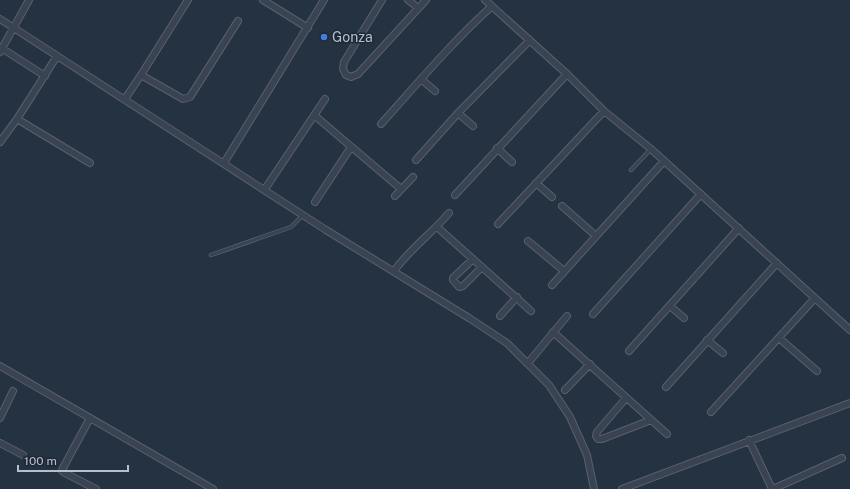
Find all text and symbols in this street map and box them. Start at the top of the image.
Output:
place label: Gonza [332,29,373,45]
marker: Gonza [319,32,329,42]
scale bar [18,447,128,473]
text: 100 m [24,454,57,468]

